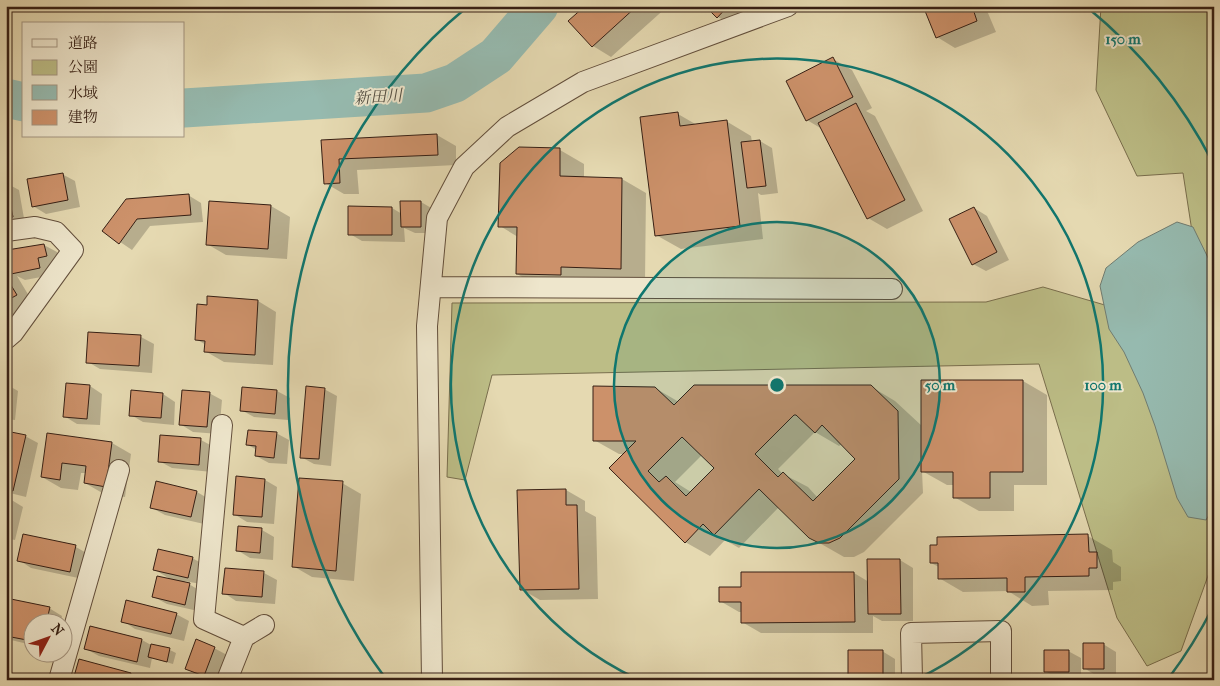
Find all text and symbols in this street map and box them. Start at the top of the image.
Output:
legend [22,22,185,138]
text: 150 m [1105,30,1141,48]
text: 道路 [68,34,98,52]
text: 公園 [68,58,98,76]
text: 水域 [68,84,98,102]
water label: 新田川 [353,85,405,108]
text: 建物 [68,108,98,126]
centre of rings [768,376,786,394]
text: 50 m [925,376,956,394]
text: 100 m [1084,376,1122,394]
north arrow [22,614,72,664]
text: N [48,620,68,640]

